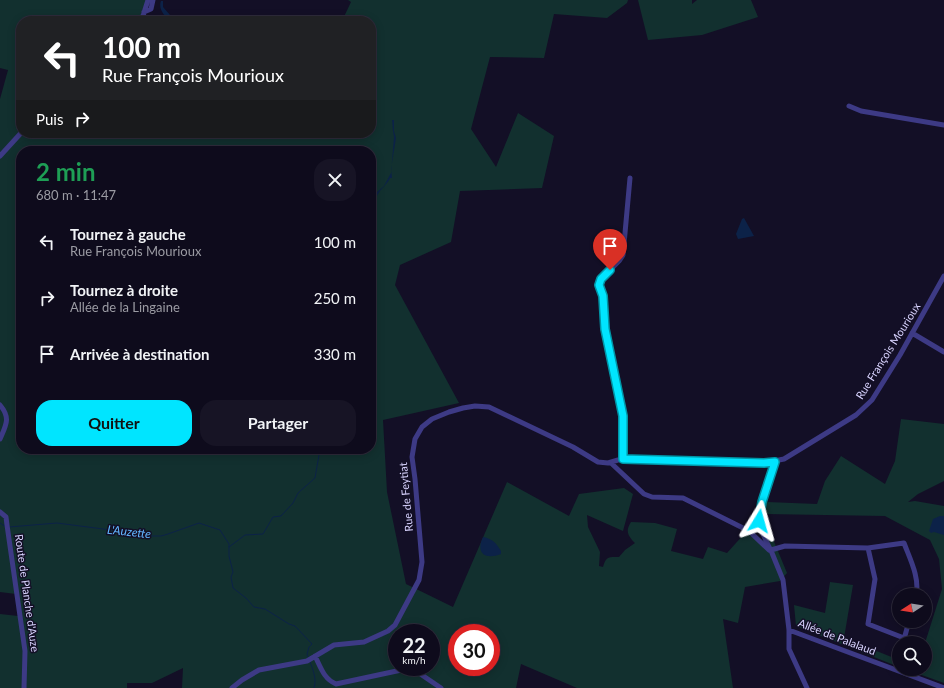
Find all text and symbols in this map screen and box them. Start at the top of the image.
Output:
text: 100 m [102,30,181,64]
icon: left [36,32,88,84]
text: Rue François Mourioux [102,64,284,86]
icon: right [71,108,93,130]
text: Puis [36,110,63,128]
text: 2 min [36,157,96,186]
button: close [314,159,356,201]
text: 680 m · 11:47 [36,187,116,203]
text: Tournez à gauche [70,225,186,243]
pin [593,229,627,270]
icon: left [36,231,58,253]
text: 100 m [314,233,356,251]
icon: arrive [599,235,621,257]
text: Rue François Mourioux [70,243,201,259]
text: Tournez à droite [70,281,178,299]
icon: right [36,287,58,309]
text: 250 m [314,289,356,307]
text: Allée de la Lingaine [70,299,180,315]
street label: Rue François Mourioux [853,300,923,401]
icon: arrive [36,343,58,365]
text: Arrivée à destination [70,345,209,363]
text: 330 m [314,345,356,363]
button: Quitter [36,400,192,446]
button: Partager [200,400,356,446]
street label: Rue de Feytiat [396,462,415,532]
position arrow [738,500,780,542]
water label: L'Auzette [106,522,152,541]
street label: Route de Planche d'Auze [13,533,42,653]
north arrow [892,588,932,628]
map controls [892,588,932,676]
street label: Allée de Palalaud [797,616,878,657]
speed limit sign: 30 [448,624,500,676]
text: 22 [402,633,426,657]
button: search [892,636,932,676]
text: km/h [402,654,426,666]

